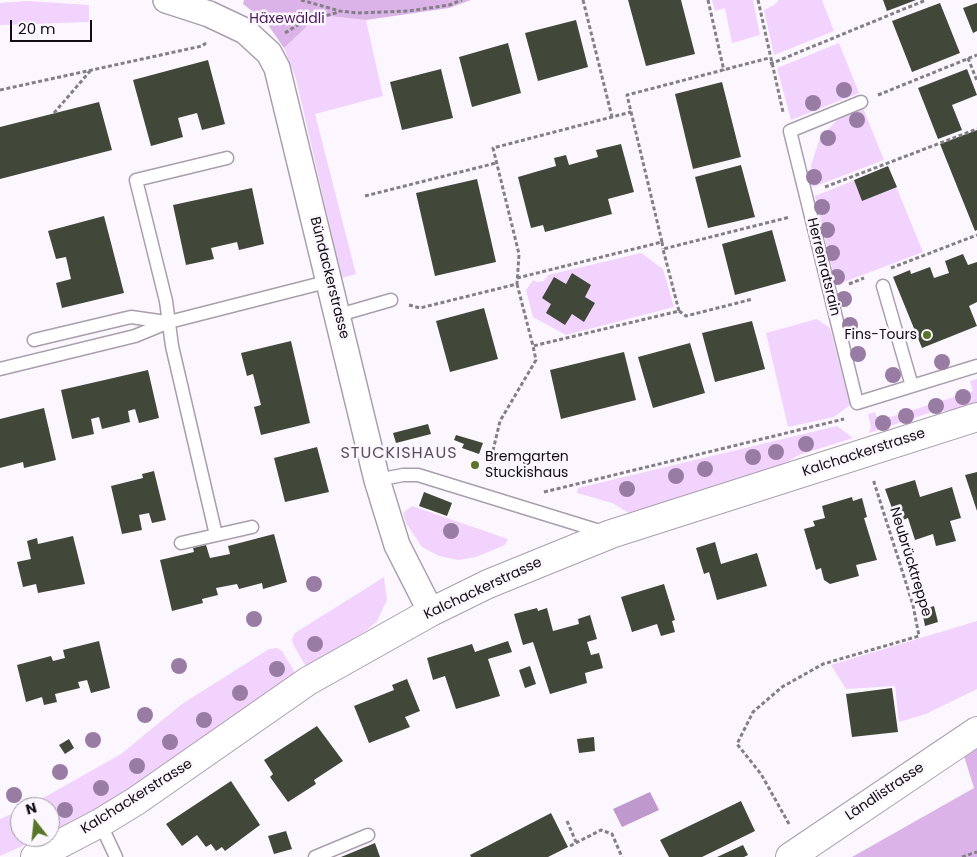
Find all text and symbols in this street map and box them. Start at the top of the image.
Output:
scale bar [12,10,95,42]
park label: Häxewäldli [249,11,325,27]
text: 20 m [18,18,56,39]
street label: Bündackerstrasse [306,215,352,341]
street label: Herrenratsrain [803,216,843,318]
place label: Fins-Tours [844,327,917,343]
marker: Fins-Tours [921,329,933,341]
street label: Kalchackerstrasse [800,425,928,481]
district label: STUCKISHAUS [339,444,459,464]
place label: Bremgarten Stuckishaus [485,449,569,482]
marker: Bremgarten Stuckishaus [469,459,481,471]
street label: Neubrücktreppe [885,505,935,619]
street label: Kalchackerstrasse [421,554,545,624]
street label: Kalchackerstrasse [78,756,196,838]
street label: Ländlistrasse [842,760,928,824]
north arrow [10,797,60,847]
text: N [23,797,39,820]

